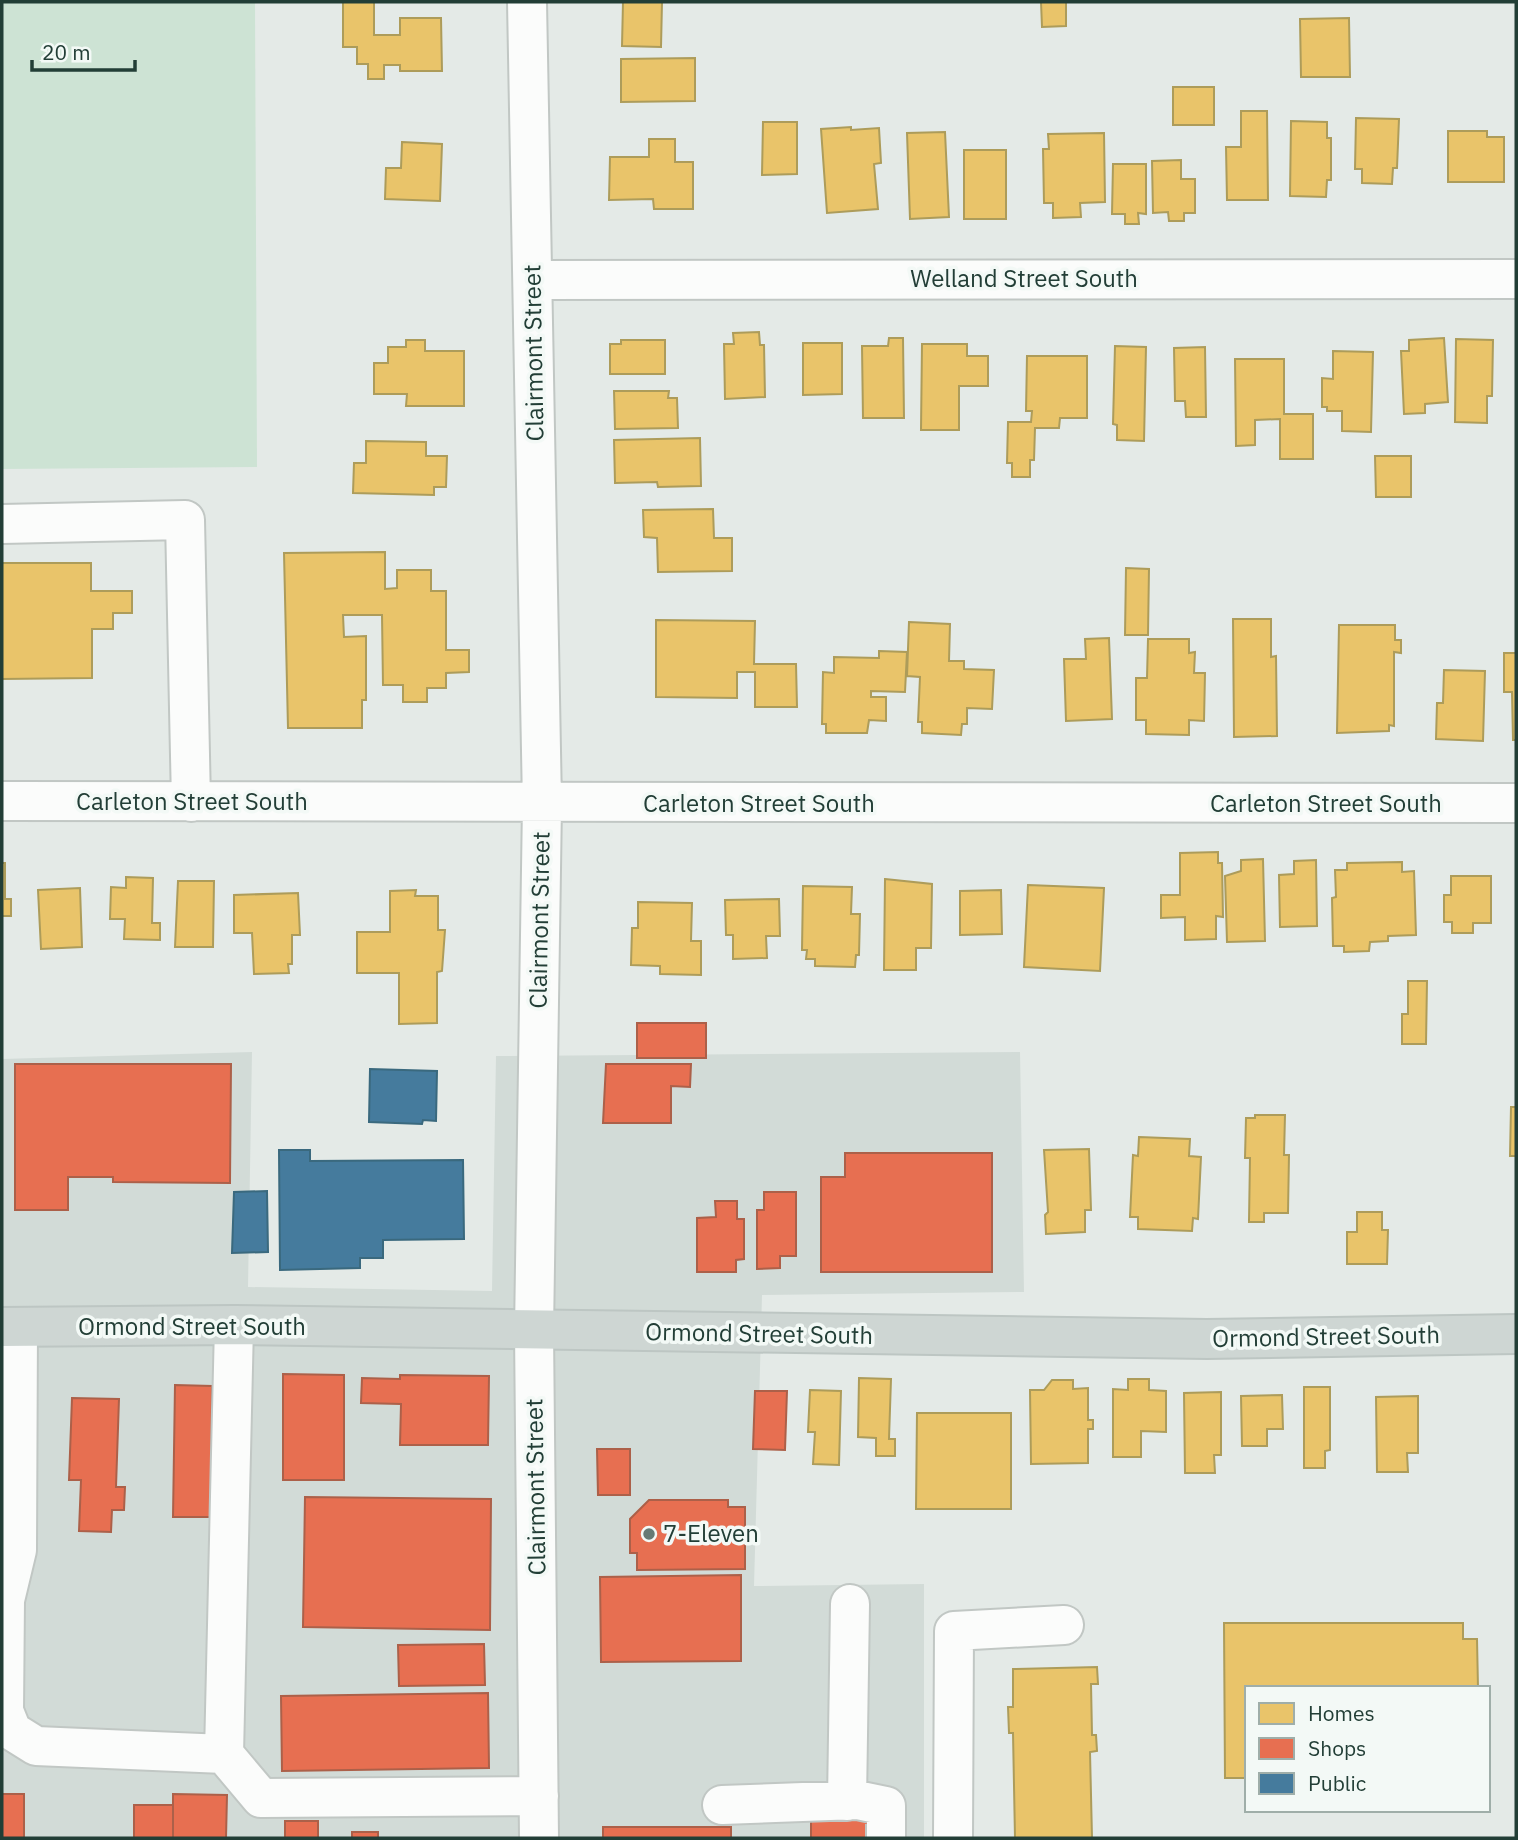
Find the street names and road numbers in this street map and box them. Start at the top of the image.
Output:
street label: Welland Street South [910,262,1138,294]
street label: Clairmont Street [515,264,551,442]
street label: Carleton Street South [76,785,308,817]
street label: Carleton Street South [643,787,875,819]
street label: Carleton Street South [1210,787,1442,819]
street label: Clairmont Street [521,831,557,1009]
street label: Ormond Street South [78,1310,306,1342]
street label: Ormond Street South [645,1315,873,1351]
street label: Ormond Street South [1212,1318,1440,1354]
street label: Clairmont Street [517,1398,553,1576]

